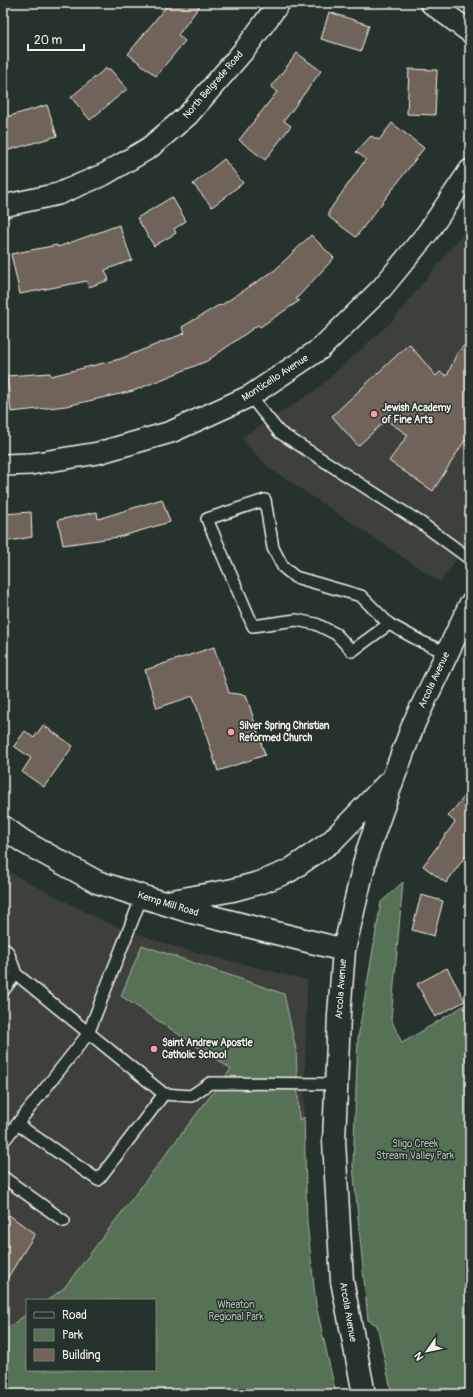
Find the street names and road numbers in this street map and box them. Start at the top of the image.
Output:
street label: North Belgrade Road [180,49,246,121]
street label: Monticello Avenue [239,352,311,404]
street label: Arcola Avenue [416,650,452,710]
street label: Kemp Mill Road [136,889,200,919]
street label: Arcola Avenue [333,958,349,1020]
street label: Arcola Avenue [337,1281,359,1343]

